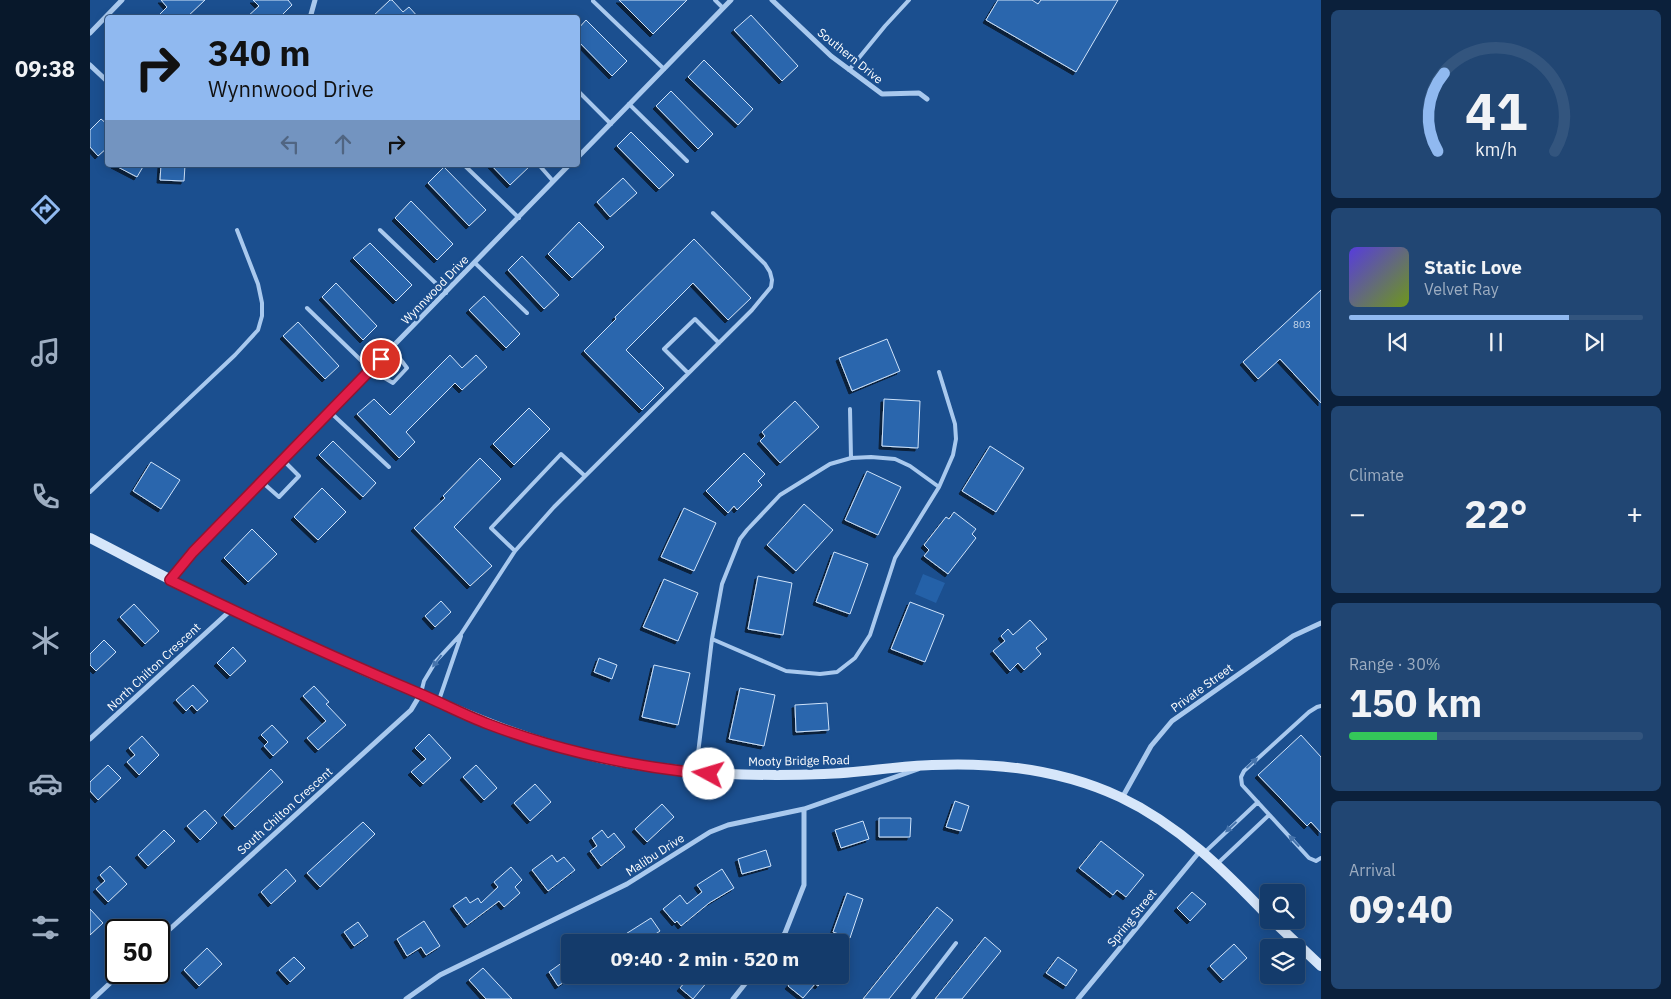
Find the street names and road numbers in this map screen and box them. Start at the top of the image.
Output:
street label: Southern Drive [814,25,886,87]
street label: Wynnwood Drive [398,252,472,327]
street label: North Chilton Crescent [104,619,204,714]
street label: Private Street [1168,660,1236,715]
street label: Mooty Bridge Road [748,752,850,769]
street label: South Chilton Crescent [234,764,335,857]
street label: Malibu Drive [623,830,687,879]
street label: Spring Street [1104,886,1160,950]

